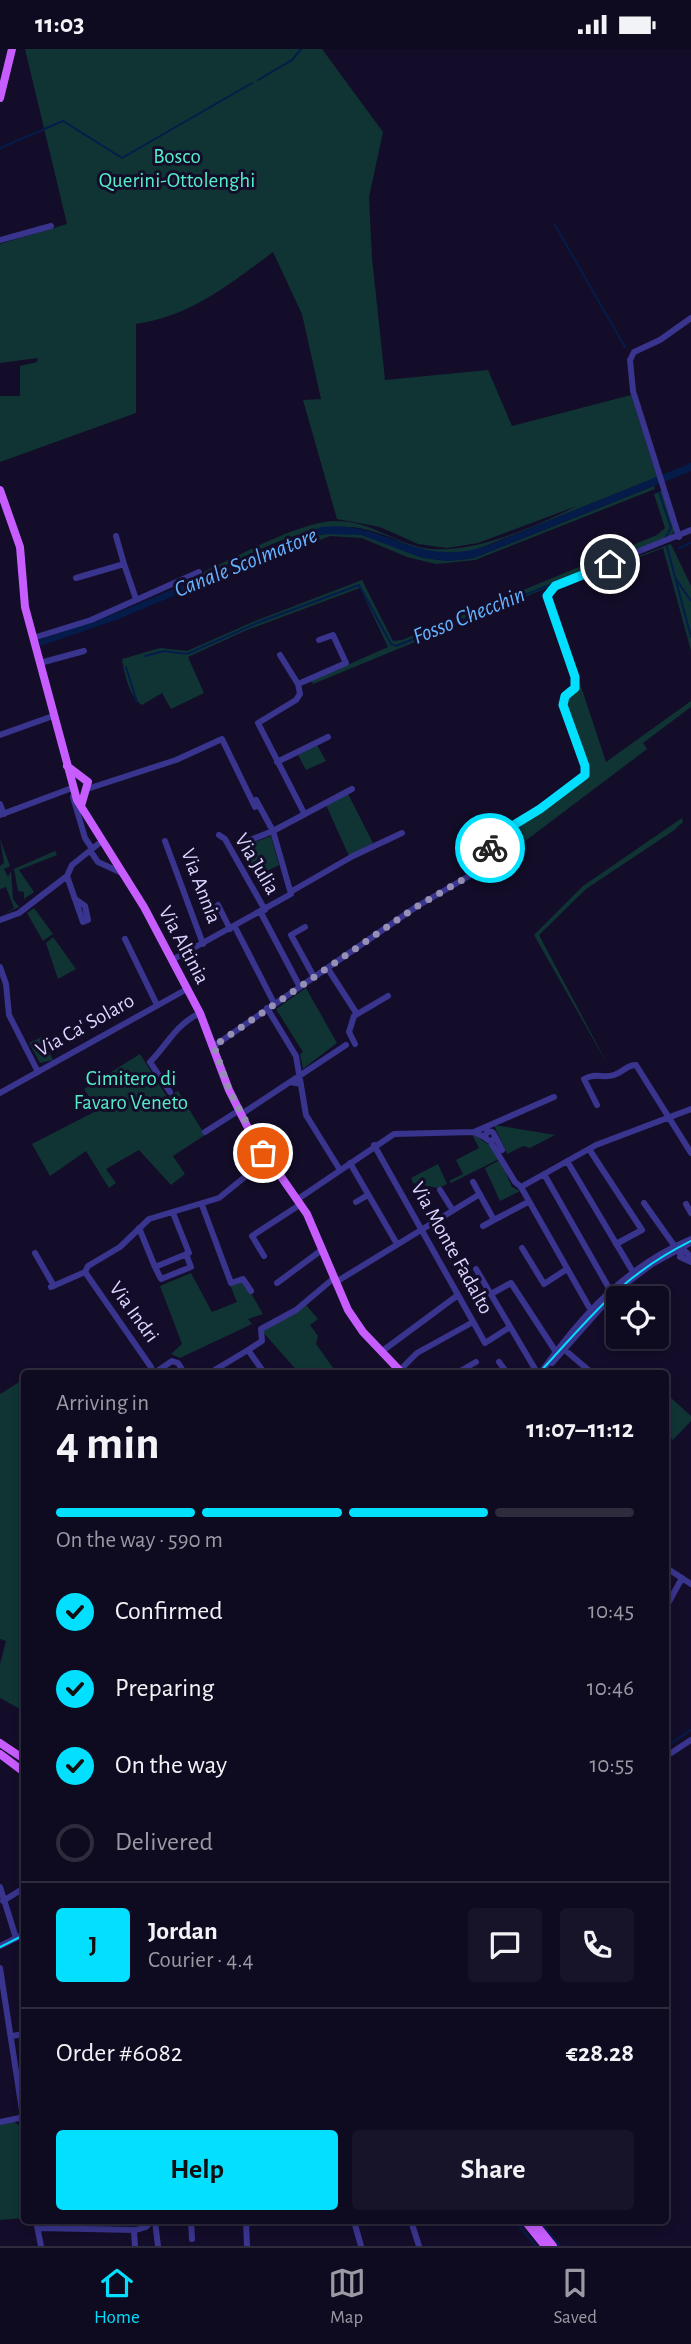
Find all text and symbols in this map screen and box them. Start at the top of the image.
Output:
text: 11:03 [35,11,84,37]
park label: Bosco Querini-Ottolenghi [99,146,255,191]
water label: Canale Scolmatore [171,524,321,602]
pin [580,534,640,594]
icon: home [591,545,629,583]
water label: Fosso Checchin [410,583,528,649]
courier [455,813,525,883]
icon: bike [471,829,509,867]
street label: Via Julia [231,830,283,898]
street label: Via Annia [177,846,225,927]
street label: Via Altinia [155,903,213,988]
street label: Via Ca' Solaro [32,989,138,1061]
park label: Cimitero di Favaro Veneto [74,1068,188,1113]
pin [233,1123,293,1183]
icon: bag [244,1134,282,1172]
street label: Via Monte Fadalto [407,1178,497,1318]
street label: Via Indri [105,1278,163,1346]
map controls [606,1286,669,1349]
button: locate [606,1286,669,1349]
text: Arriving in [56,1392,149,1415]
text: 11:07–11:12 [526,1416,634,1442]
text: 4 min [56,1421,160,1467]
text: On the way · 590 m [56,1529,223,1552]
icon: check [56,1593,94,1631]
text: Confirmed [115,1598,223,1624]
text: 10:45 [588,1600,634,1623]
icon: check [56,1670,94,1708]
text: Preparing [115,1675,214,1701]
text: 10:46 [587,1677,634,1700]
icon: check [56,1747,94,1785]
text: On the way [115,1752,227,1778]
text: 10:55 [589,1754,634,1777]
text: Delivered [115,1829,213,1855]
button: chat [468,1908,542,1982]
button: phone [560,1908,634,1982]
text: Jordan [148,1918,218,1944]
text: J [89,1932,97,1958]
text: Courier · 4.4 [148,1949,254,1972]
text: Order #6082 [56,2040,183,2066]
text: €28.28 [566,2040,634,2066]
button: Help [56,2130,338,2210]
button: Share [352,2130,634,2210]
tab: Home [94,2264,140,2329]
tab: Map [328,2264,366,2329]
tab: Saved [554,2264,597,2329]

